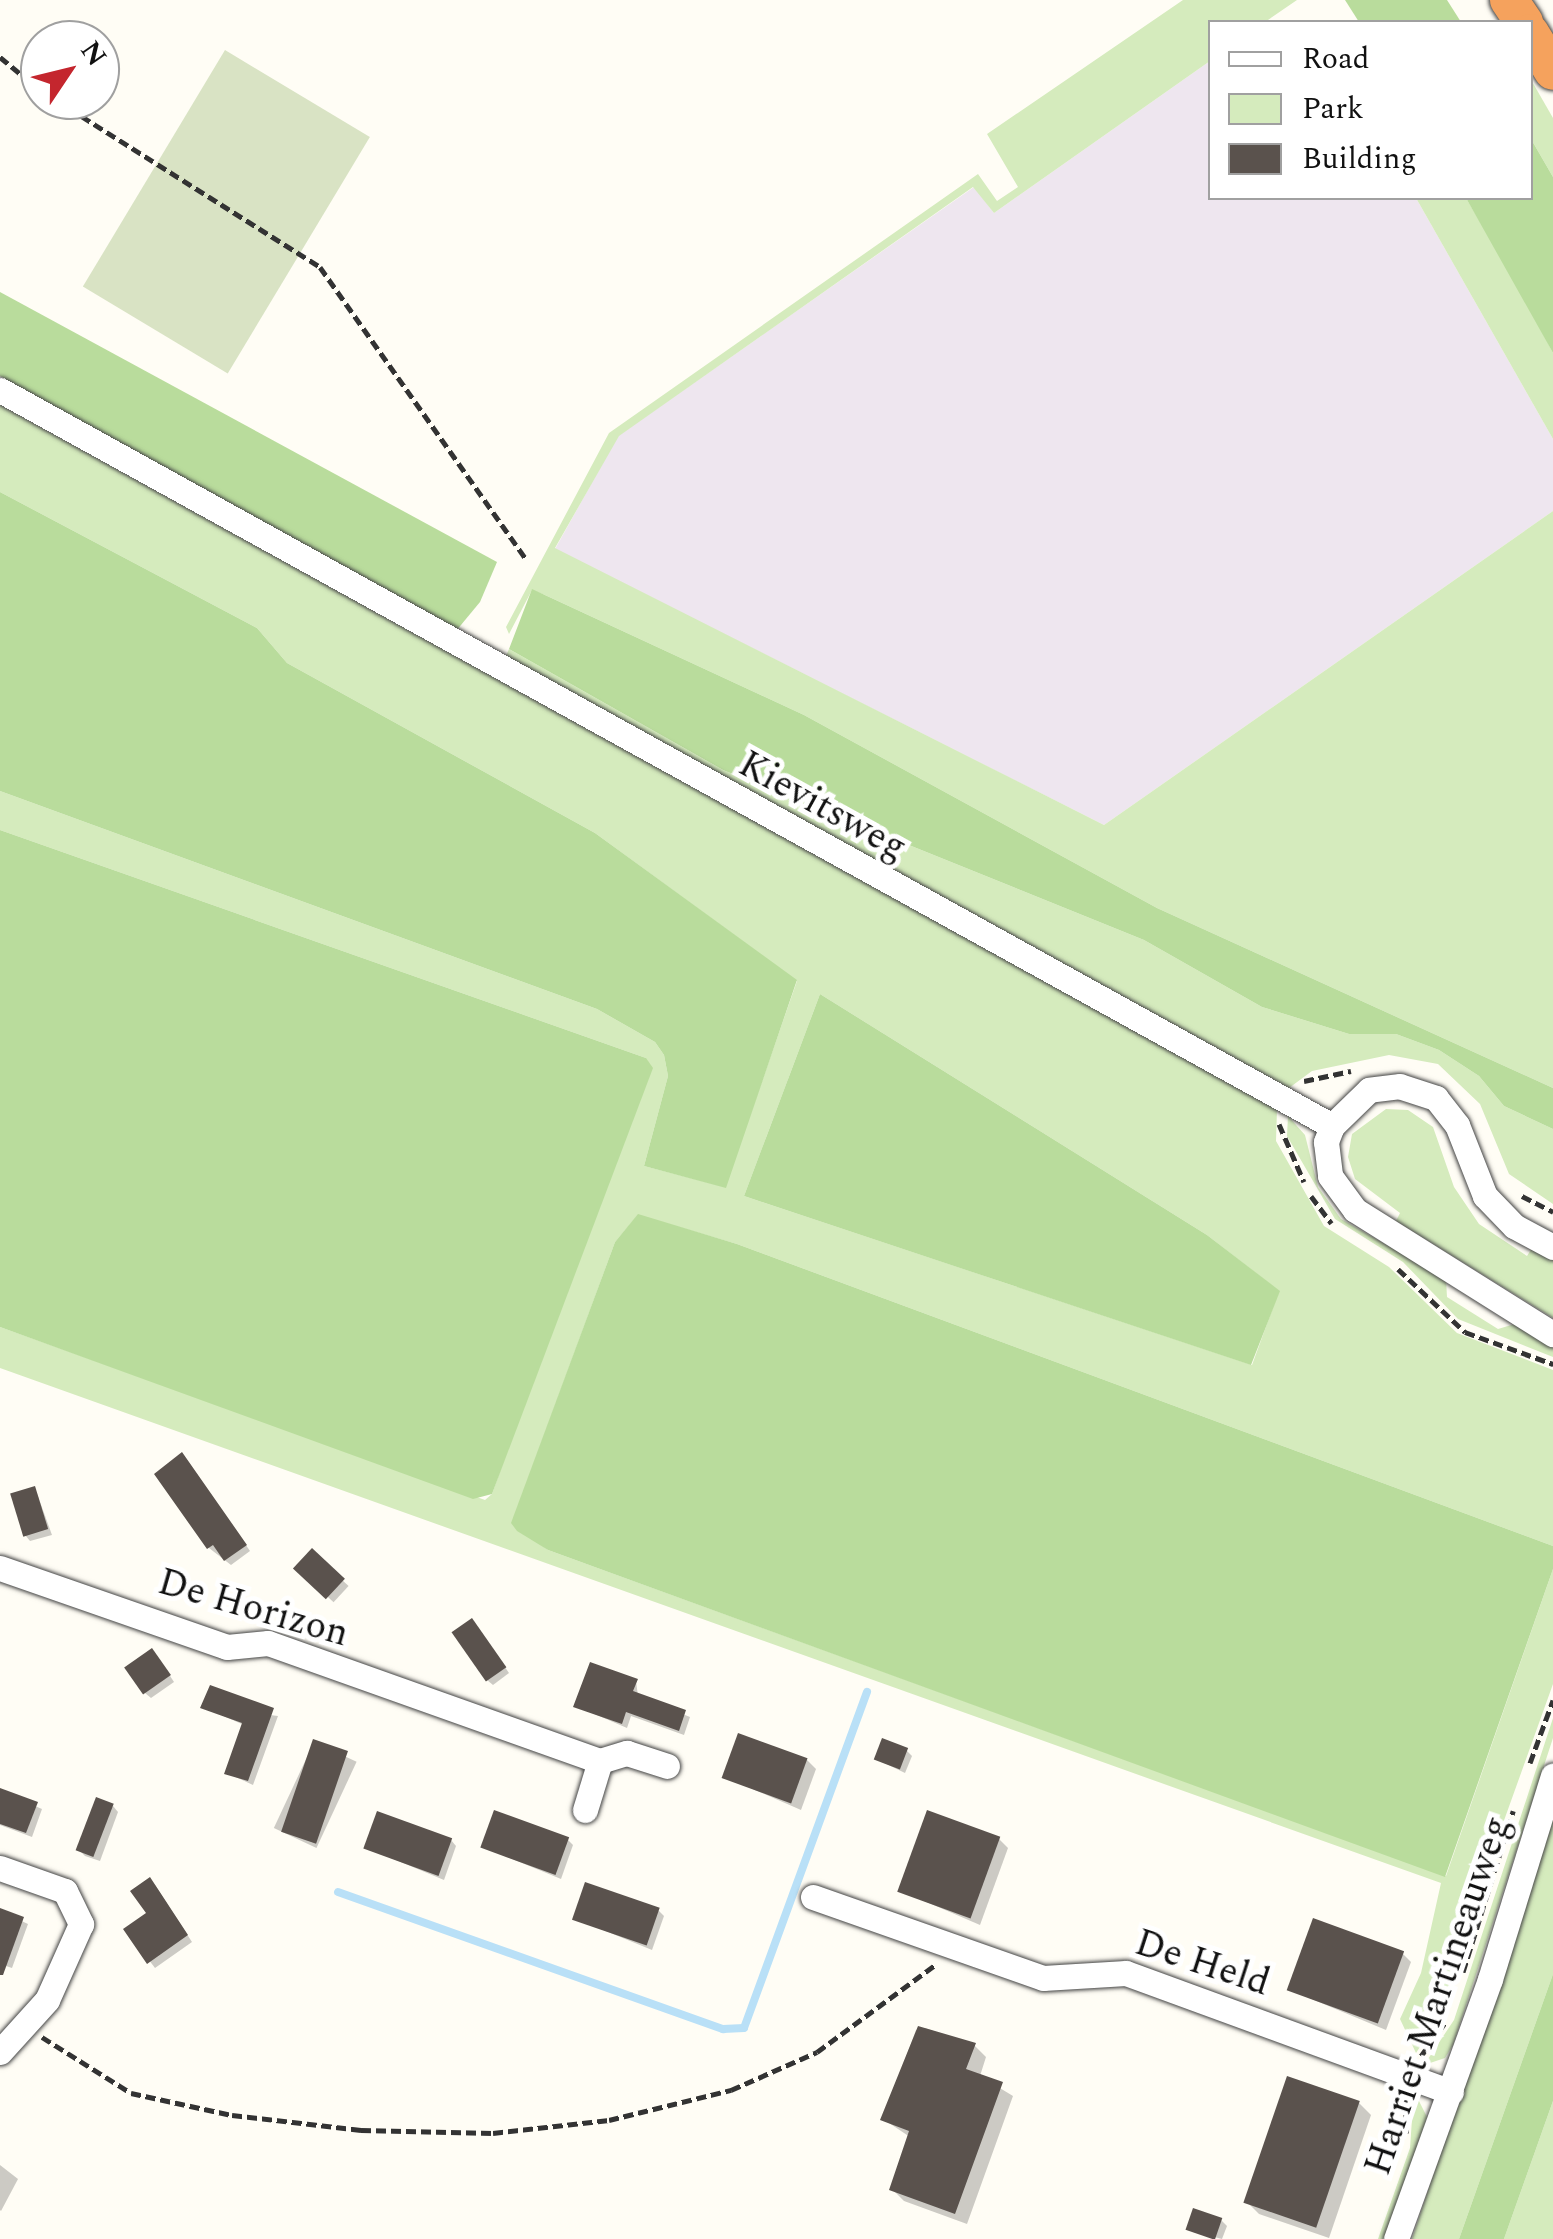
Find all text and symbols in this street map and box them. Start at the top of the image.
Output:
north arrow [20,20,120,120]
legend [1208,20,1533,200]
text: N [69,32,118,75]
text: Road [1302,36,1370,82]
text: Park [1302,86,1364,132]
text: Building [1302,136,1417,182]
street label: Kievitsweg [730,742,914,872]
street label: De Horizon [152,1560,354,1658]
street label: Harriet Martineauweg [1356,1811,1522,2181]
street label: De Held [1129,1921,1275,2007]

